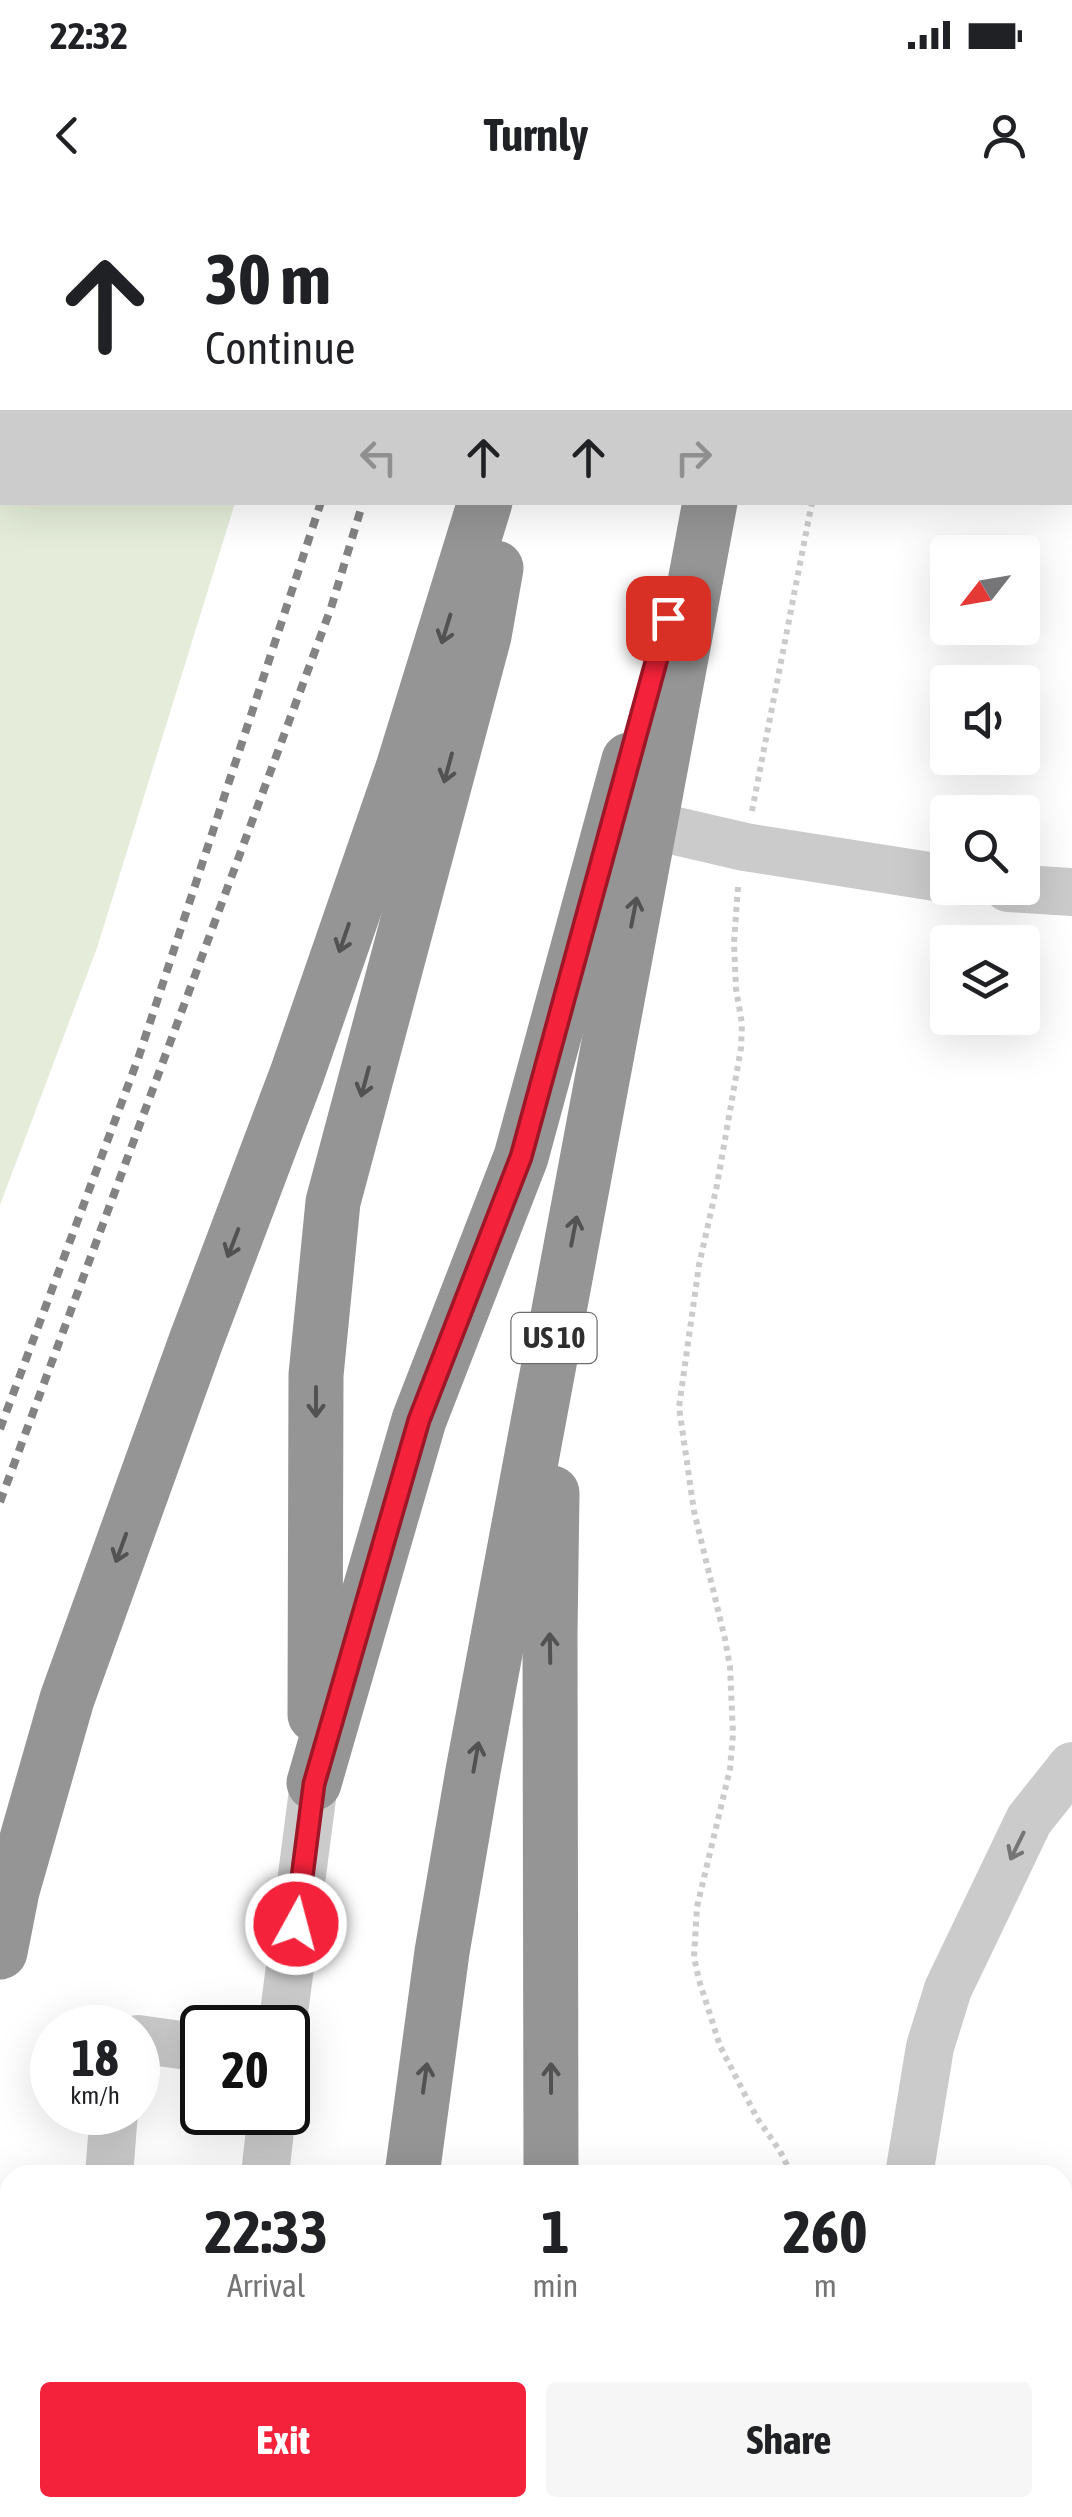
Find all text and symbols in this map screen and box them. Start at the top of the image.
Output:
text: 22:32 [50,14,128,57]
icon: back [40,108,95,163]
icon: person [977,108,1032,163]
text: Turnly [484,109,588,161]
text: 30 m [205,239,331,319]
icon: ahead [40,240,170,370]
text: Continue [205,322,356,374]
icon: left [351,430,406,485]
icon: ahead [456,430,511,485]
icon: ahead [561,430,616,485]
icon: right [666,430,721,485]
north arrow [930,535,1040,645]
map controls [930,535,1040,1035]
pin [626,576,711,661]
icon: arrive [641,591,696,646]
one-way arrow [436,613,454,644]
button: sound [930,665,1040,775]
one-way arrow [438,752,457,783]
button: search [930,795,1040,905]
one-way arrow [625,896,644,929]
one-way arrow [333,921,351,953]
button: layers [930,925,1040,1035]
one-way arrow [354,1066,373,1097]
one-way arrow [565,1216,584,1248]
one-way arrow [223,1227,241,1258]
road number: US 10 [512,1313,596,1363]
one-way arrow [306,1386,326,1418]
one-way arrow [111,1532,129,1563]
one-way arrow [540,1632,560,1664]
one-way arrow [467,1742,486,1774]
one-way arrow [1006,1830,1025,1860]
position arrow [244,1872,348,1976]
speed limit sign: 20 [180,2005,310,2135]
text: 18 [71,2029,118,2087]
one-way arrow [542,2062,560,2094]
one-way arrow [416,2063,434,2095]
text: km/h [70,2081,120,2109]
text: 22:33 [204,2197,328,2266]
text: 1 [541,2197,570,2266]
text: 260 [783,2197,867,2266]
text: Arrival [227,2267,305,2304]
text: min [532,2267,578,2304]
text: m [814,2267,837,2304]
button: Exit [40,2382,526,2497]
button: Share [546,2382,1032,2497]

